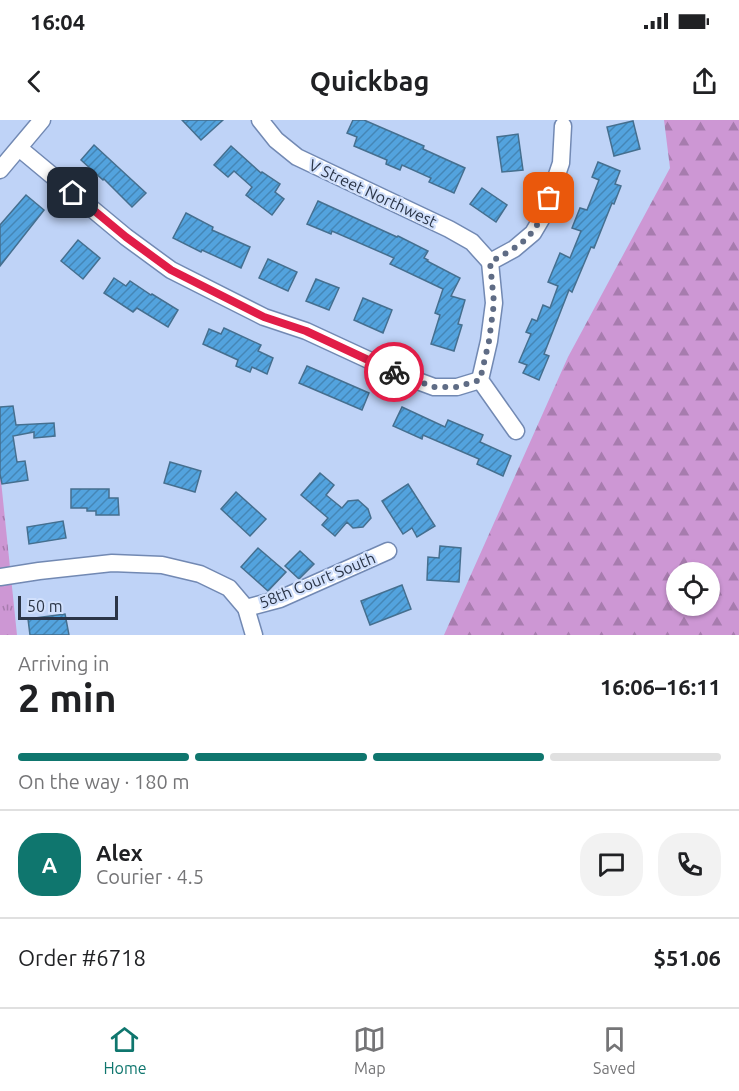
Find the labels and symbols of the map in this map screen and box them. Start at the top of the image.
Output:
street label: V Street Northwest [306,155,440,231]
pin [47,167,98,218]
pin [523,172,574,223]
courier [364,342,424,402]
street label: 58th Court South [256,548,378,612]
scale bar [18,593,118,621]

